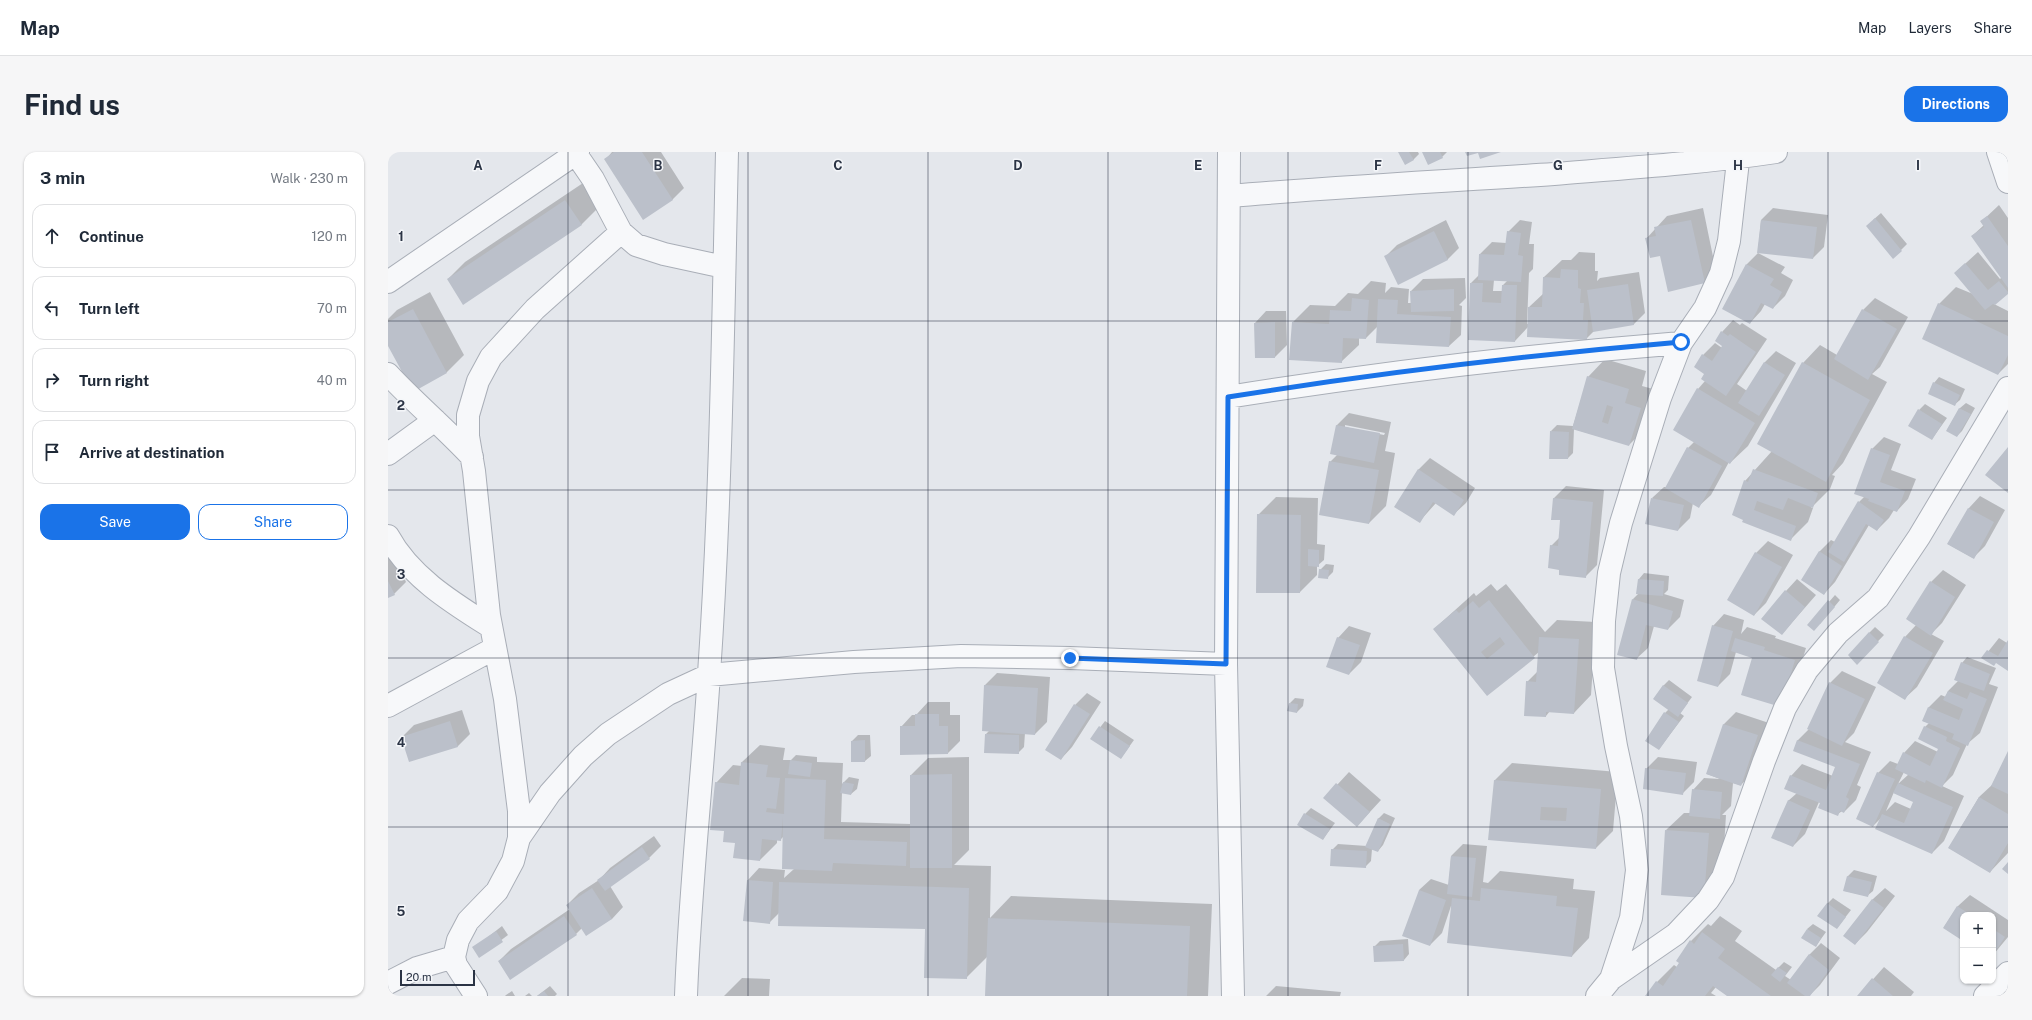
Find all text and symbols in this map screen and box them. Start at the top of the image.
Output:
text: Map [20,17,60,39]
text: Map [1858,20,1886,36]
text: Layers [1908,20,1952,36]
text: Share [1974,20,2012,36]
button: Directions [1904,86,2008,122]
text: Find us [24,88,120,121]
text: A [473,158,483,173]
text: B [654,158,663,173]
text: C [833,158,843,173]
text: D [1013,158,1023,173]
text: E [1194,158,1202,173]
text: F [1374,158,1382,173]
text: G [1553,158,1563,173]
text: H [1733,158,1743,173]
text: I [1916,158,1920,173]
text: 3 min [40,168,85,188]
text: Walk · 230 m [270,171,348,186]
icon: ahead [41,225,63,247]
text: Continue [79,228,144,245]
text: 120 m [312,229,347,244]
text: 1 [398,229,404,244]
icon: left [41,297,63,319]
text: Turn left [79,300,140,317]
text: 70 m [317,301,347,316]
route start [1672,333,1690,351]
icon: right [41,369,63,391]
text: Turn right [79,372,149,389]
text: 40 m [316,373,347,388]
text: 2 [397,398,405,413]
icon: arrive [41,441,63,463]
text: Arrive at destination [79,444,224,461]
button: Save [40,504,190,540]
button: Share [198,504,348,540]
text: 3 [397,567,406,582]
route end [1061,649,1079,667]
text: 4 [397,735,406,750]
text: 5 [397,904,406,919]
map controls [1960,912,1996,984]
button: + [1960,912,1996,948]
button: − [1960,948,1996,984]
scale bar [400,968,475,987]
text: 20 m [406,971,431,983]

